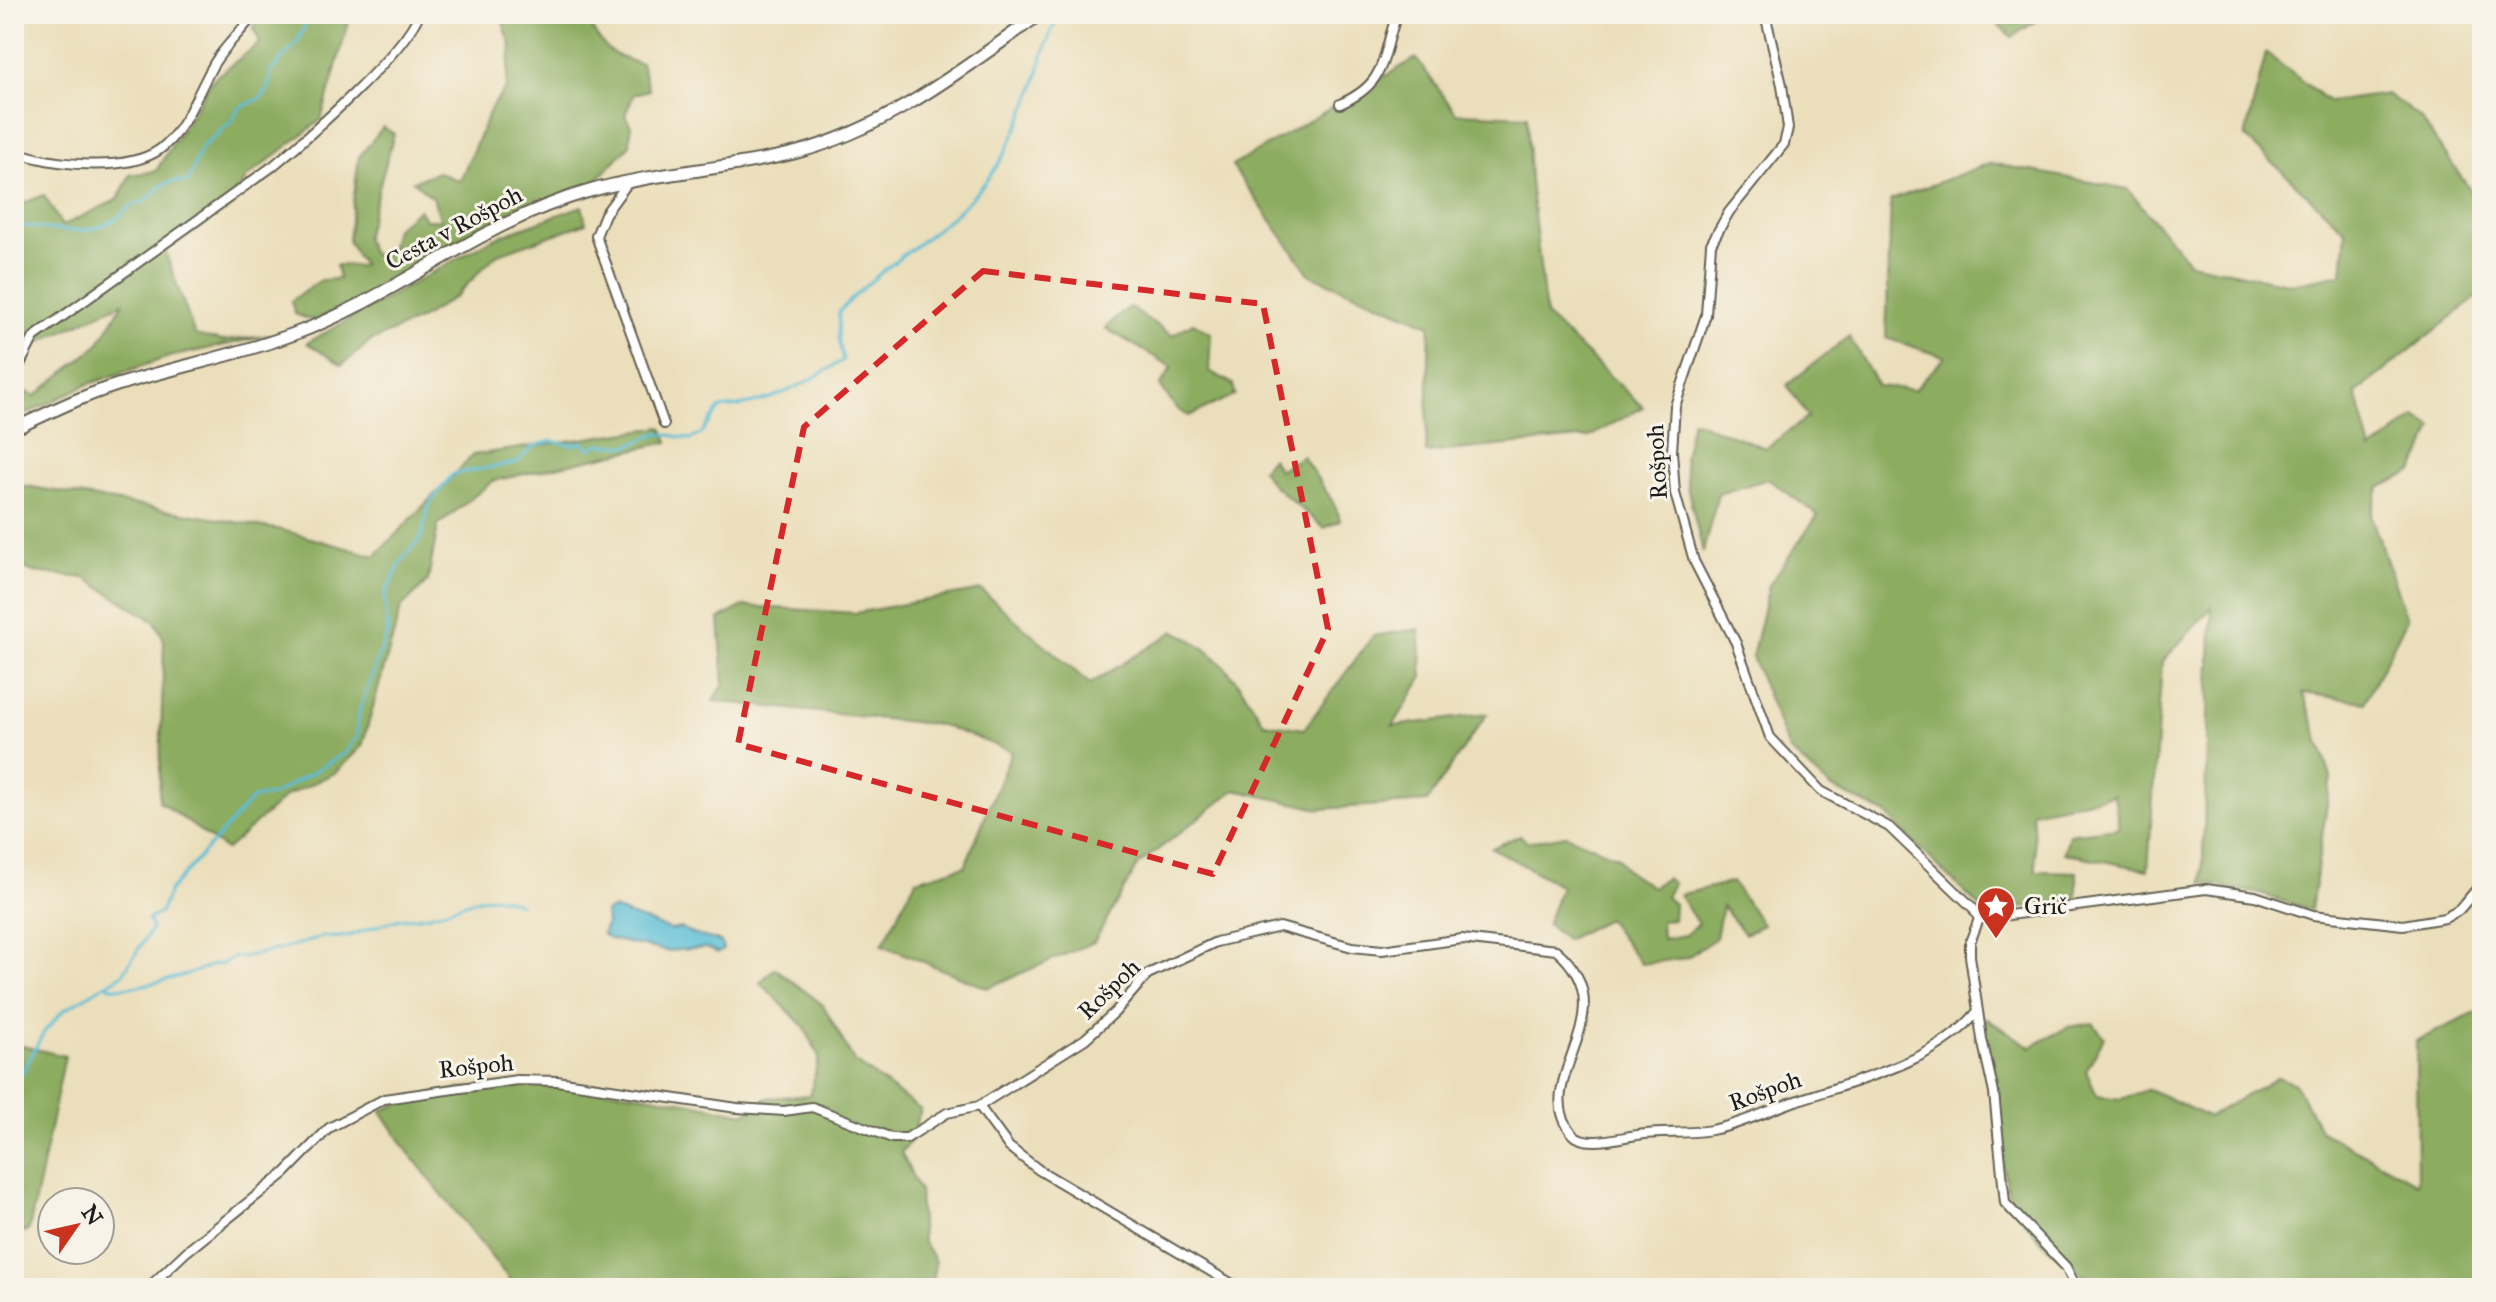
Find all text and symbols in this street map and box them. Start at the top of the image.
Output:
street label: Cesta v Rošpoh [380,179,528,277]
street label: Rošpoh [1640,424,1674,500]
place icon: Grič [1975,885,2017,940]
place label: Grič [2024,891,2067,921]
street label: Rošpoh [1072,952,1146,1026]
street label: Rošpoh [437,1047,515,1085]
street label: Rošpoh [1725,1064,1805,1118]
north arrow [36,1186,116,1266]
text: N [76,1200,109,1231]

